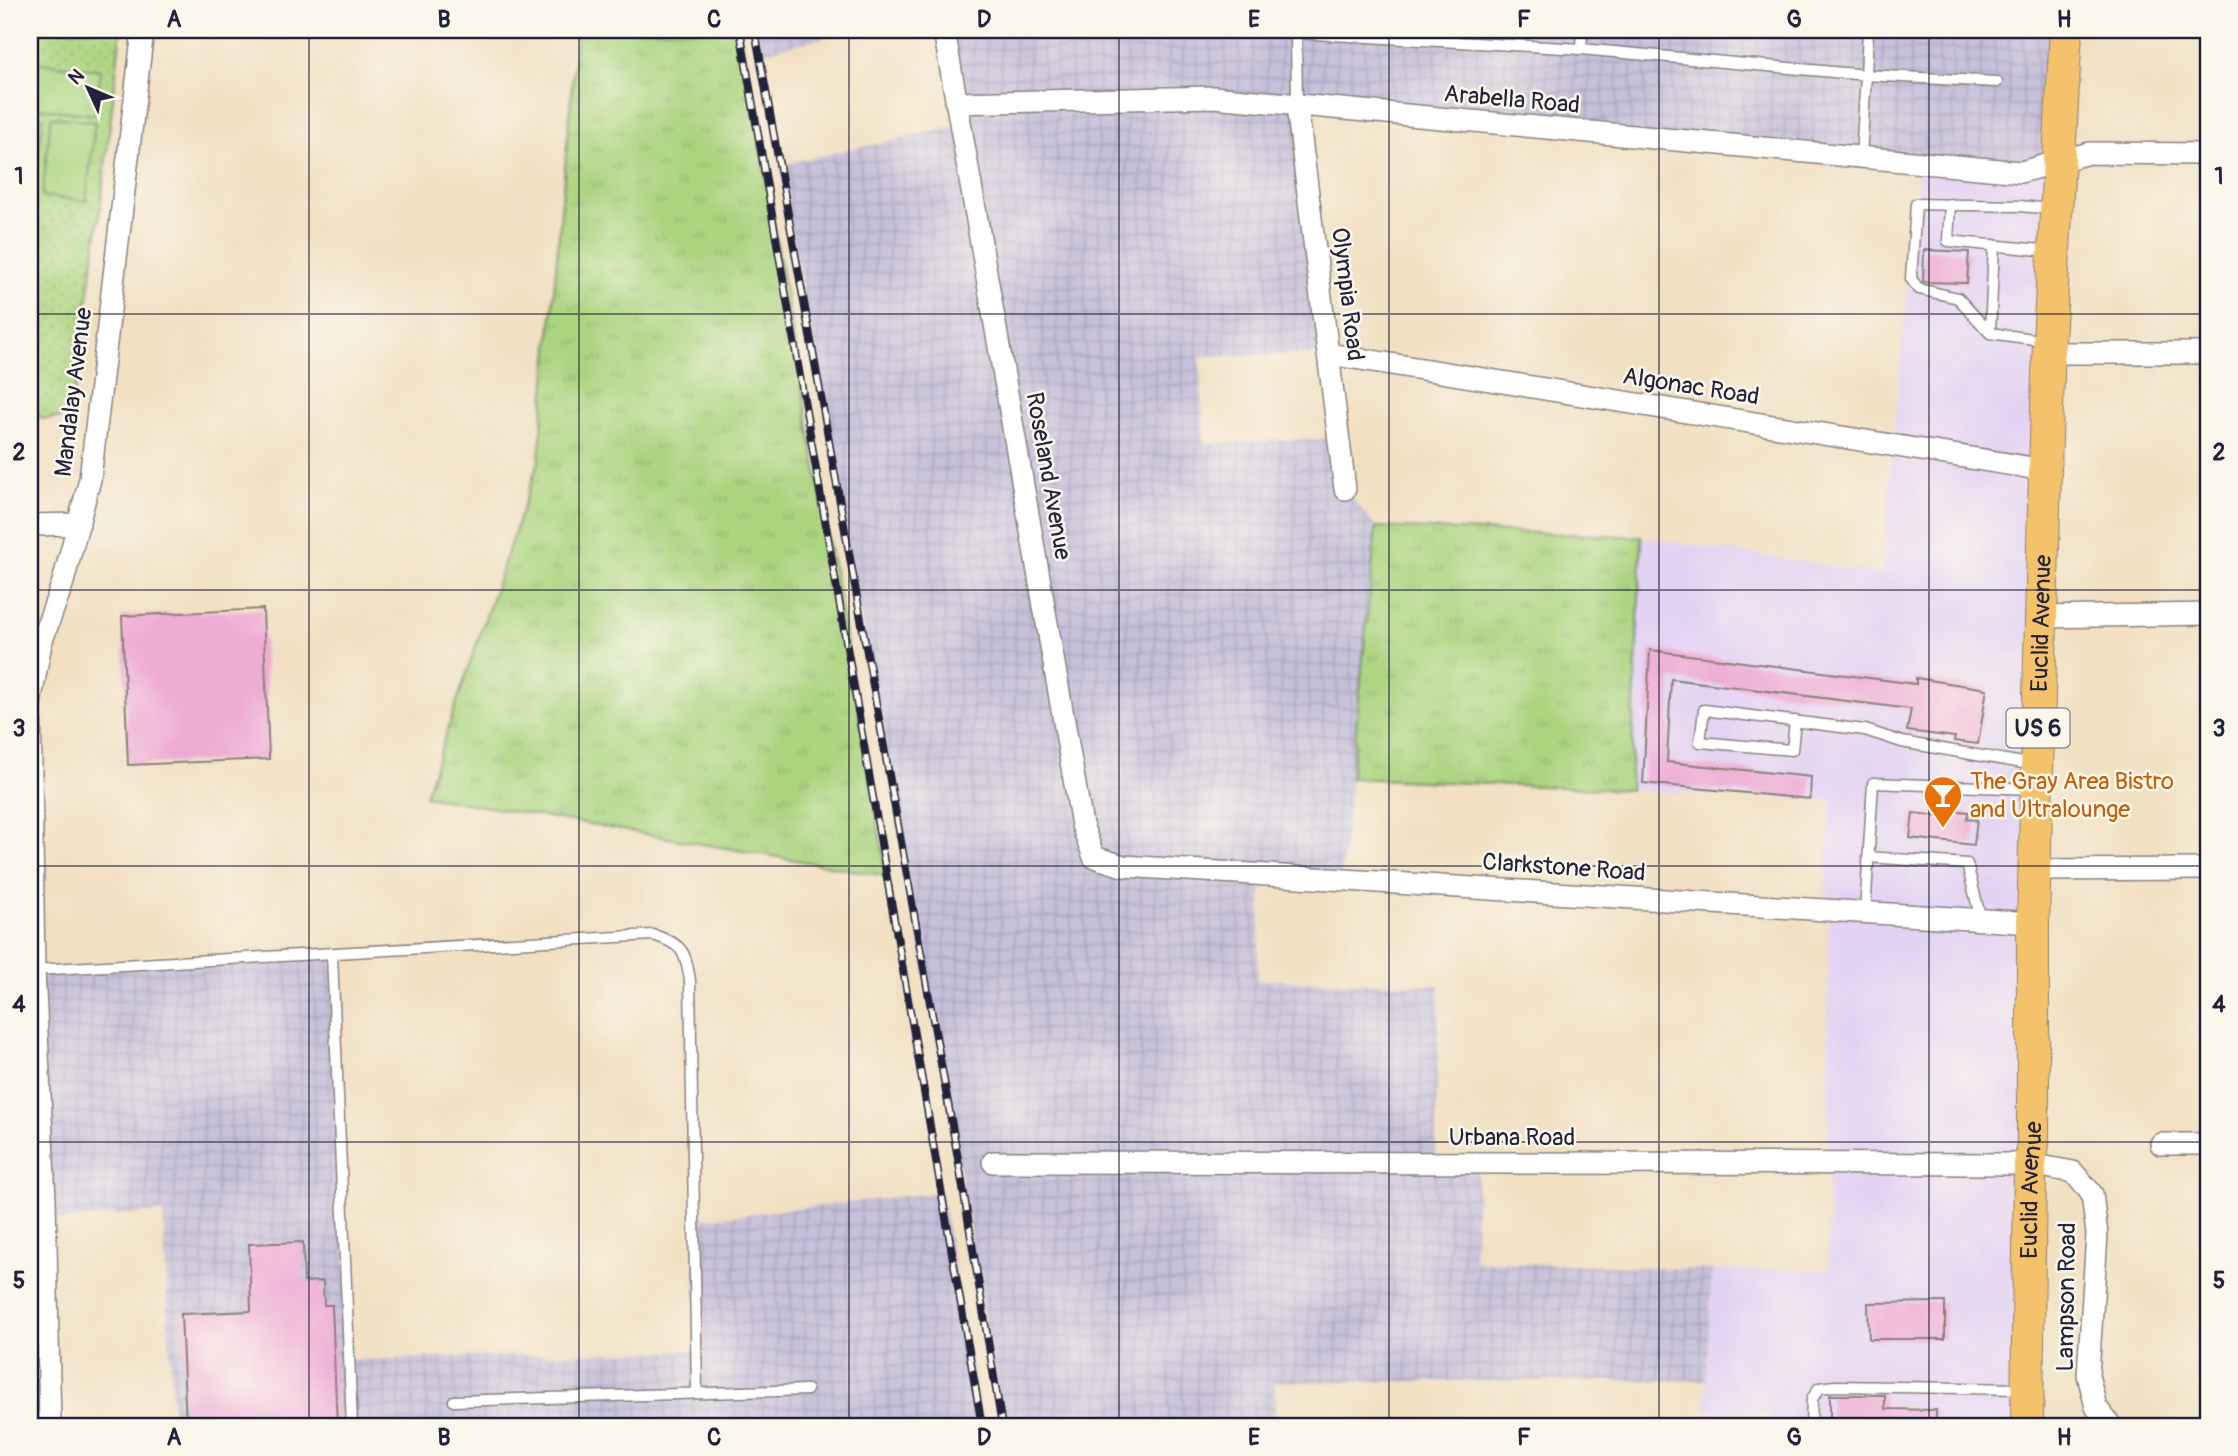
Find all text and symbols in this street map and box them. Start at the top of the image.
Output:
text: A [167,5,182,34]
text: B [437,5,451,34]
text: C [707,5,721,34]
text: D [977,5,991,34]
text: E [1248,5,1260,34]
text: F [1517,5,1531,34]
text: G [1786,5,1802,34]
text: H [2057,5,2071,34]
north arrow [52,52,122,122]
text: N [63,64,90,90]
street label: Arabella Road [1443,79,1581,120]
text: 1 [15,162,24,191]
text: 1 [2215,162,2224,191]
street label: Olympia Road [1325,226,1370,362]
street label: Mandalay Avenue [49,306,98,478]
street label: Algonac Road [1621,361,1761,412]
street label: Roseland Avenue [1019,390,1078,562]
text: 2 [13,438,26,467]
text: 2 [2213,438,2226,467]
street label: Euclid Avenue [2025,554,2058,693]
road number: US 6 [2007,708,2070,748]
text: 3 [13,714,25,743]
text: 3 [2213,714,2225,743]
place label: The Gray Area Bistro and Ultralounge [1970,767,2174,824]
bar icon: The Gray Area Bistro and Ultralounge [1922,774,1964,829]
street label: Clarkstone Road [1481,847,1647,888]
text: 4 [12,990,26,1019]
text: 4 [2212,990,2226,1019]
street label: Euclid Avenue [2015,1121,2048,1259]
street label: Urbana Road [1449,1123,1575,1152]
street label: Lampson Road [2051,1222,2082,1372]
text: 5 [13,1266,25,1295]
text: 5 [2213,1266,2225,1295]
text: A [167,1423,182,1452]
text: B [437,1423,451,1452]
text: C [707,1423,721,1452]
text: D [977,1423,991,1452]
text: E [1248,1423,1260,1452]
text: F [1517,1423,1531,1452]
text: G [1786,1423,1802,1452]
text: H [2057,1423,2071,1452]

